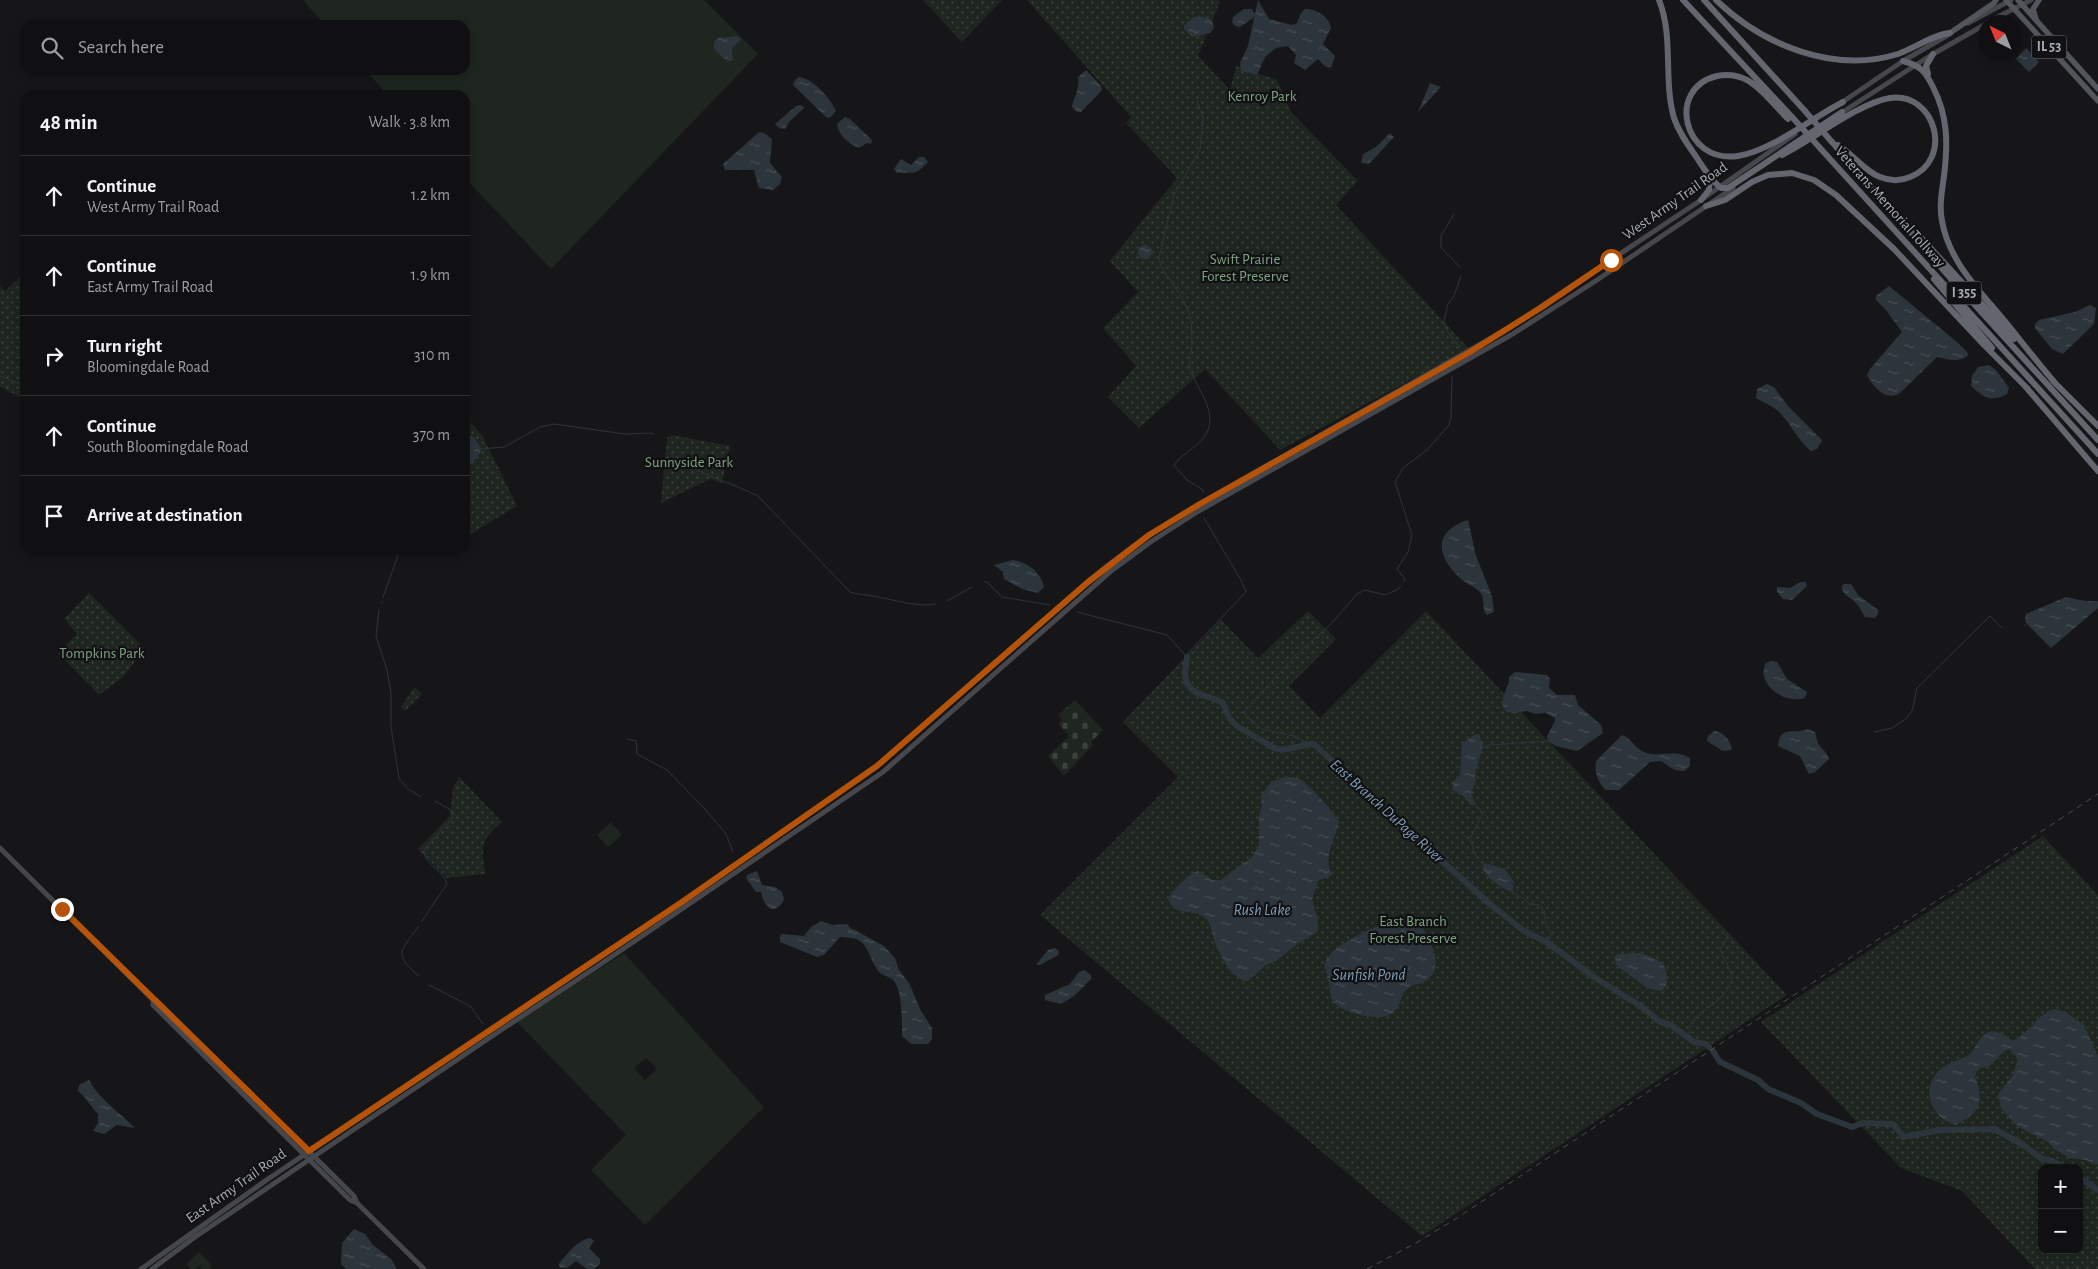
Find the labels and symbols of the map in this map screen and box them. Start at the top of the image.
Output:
north arrow [1978,15,2023,60]
road number: IL 53 [2032,36,2066,58]
park label: Kenroy Park [1227,89,1297,104]
street label: Veterans Memorial Tollway [1832,144,1948,271]
street label: West Army Trail Road [1620,159,1730,243]
route start [1600,249,1623,272]
park label: Swift Prairie Forest Preserve [1201,252,1289,284]
road number: I 355 [1946,282,1982,304]
park label: Sunnyside Park [645,455,733,470]
park label: Tompkins Park [59,646,145,661]
water label: East Branch DuPage River [1327,756,1447,866]
route end [51,898,74,921]
water label: Rush Lake [1233,902,1291,918]
park label: East Branch Forest Preserve [1369,914,1457,946]
water label: Sunfish Pond [1332,967,1406,983]
street label: East Army Trail Road [183,1146,289,1226]

